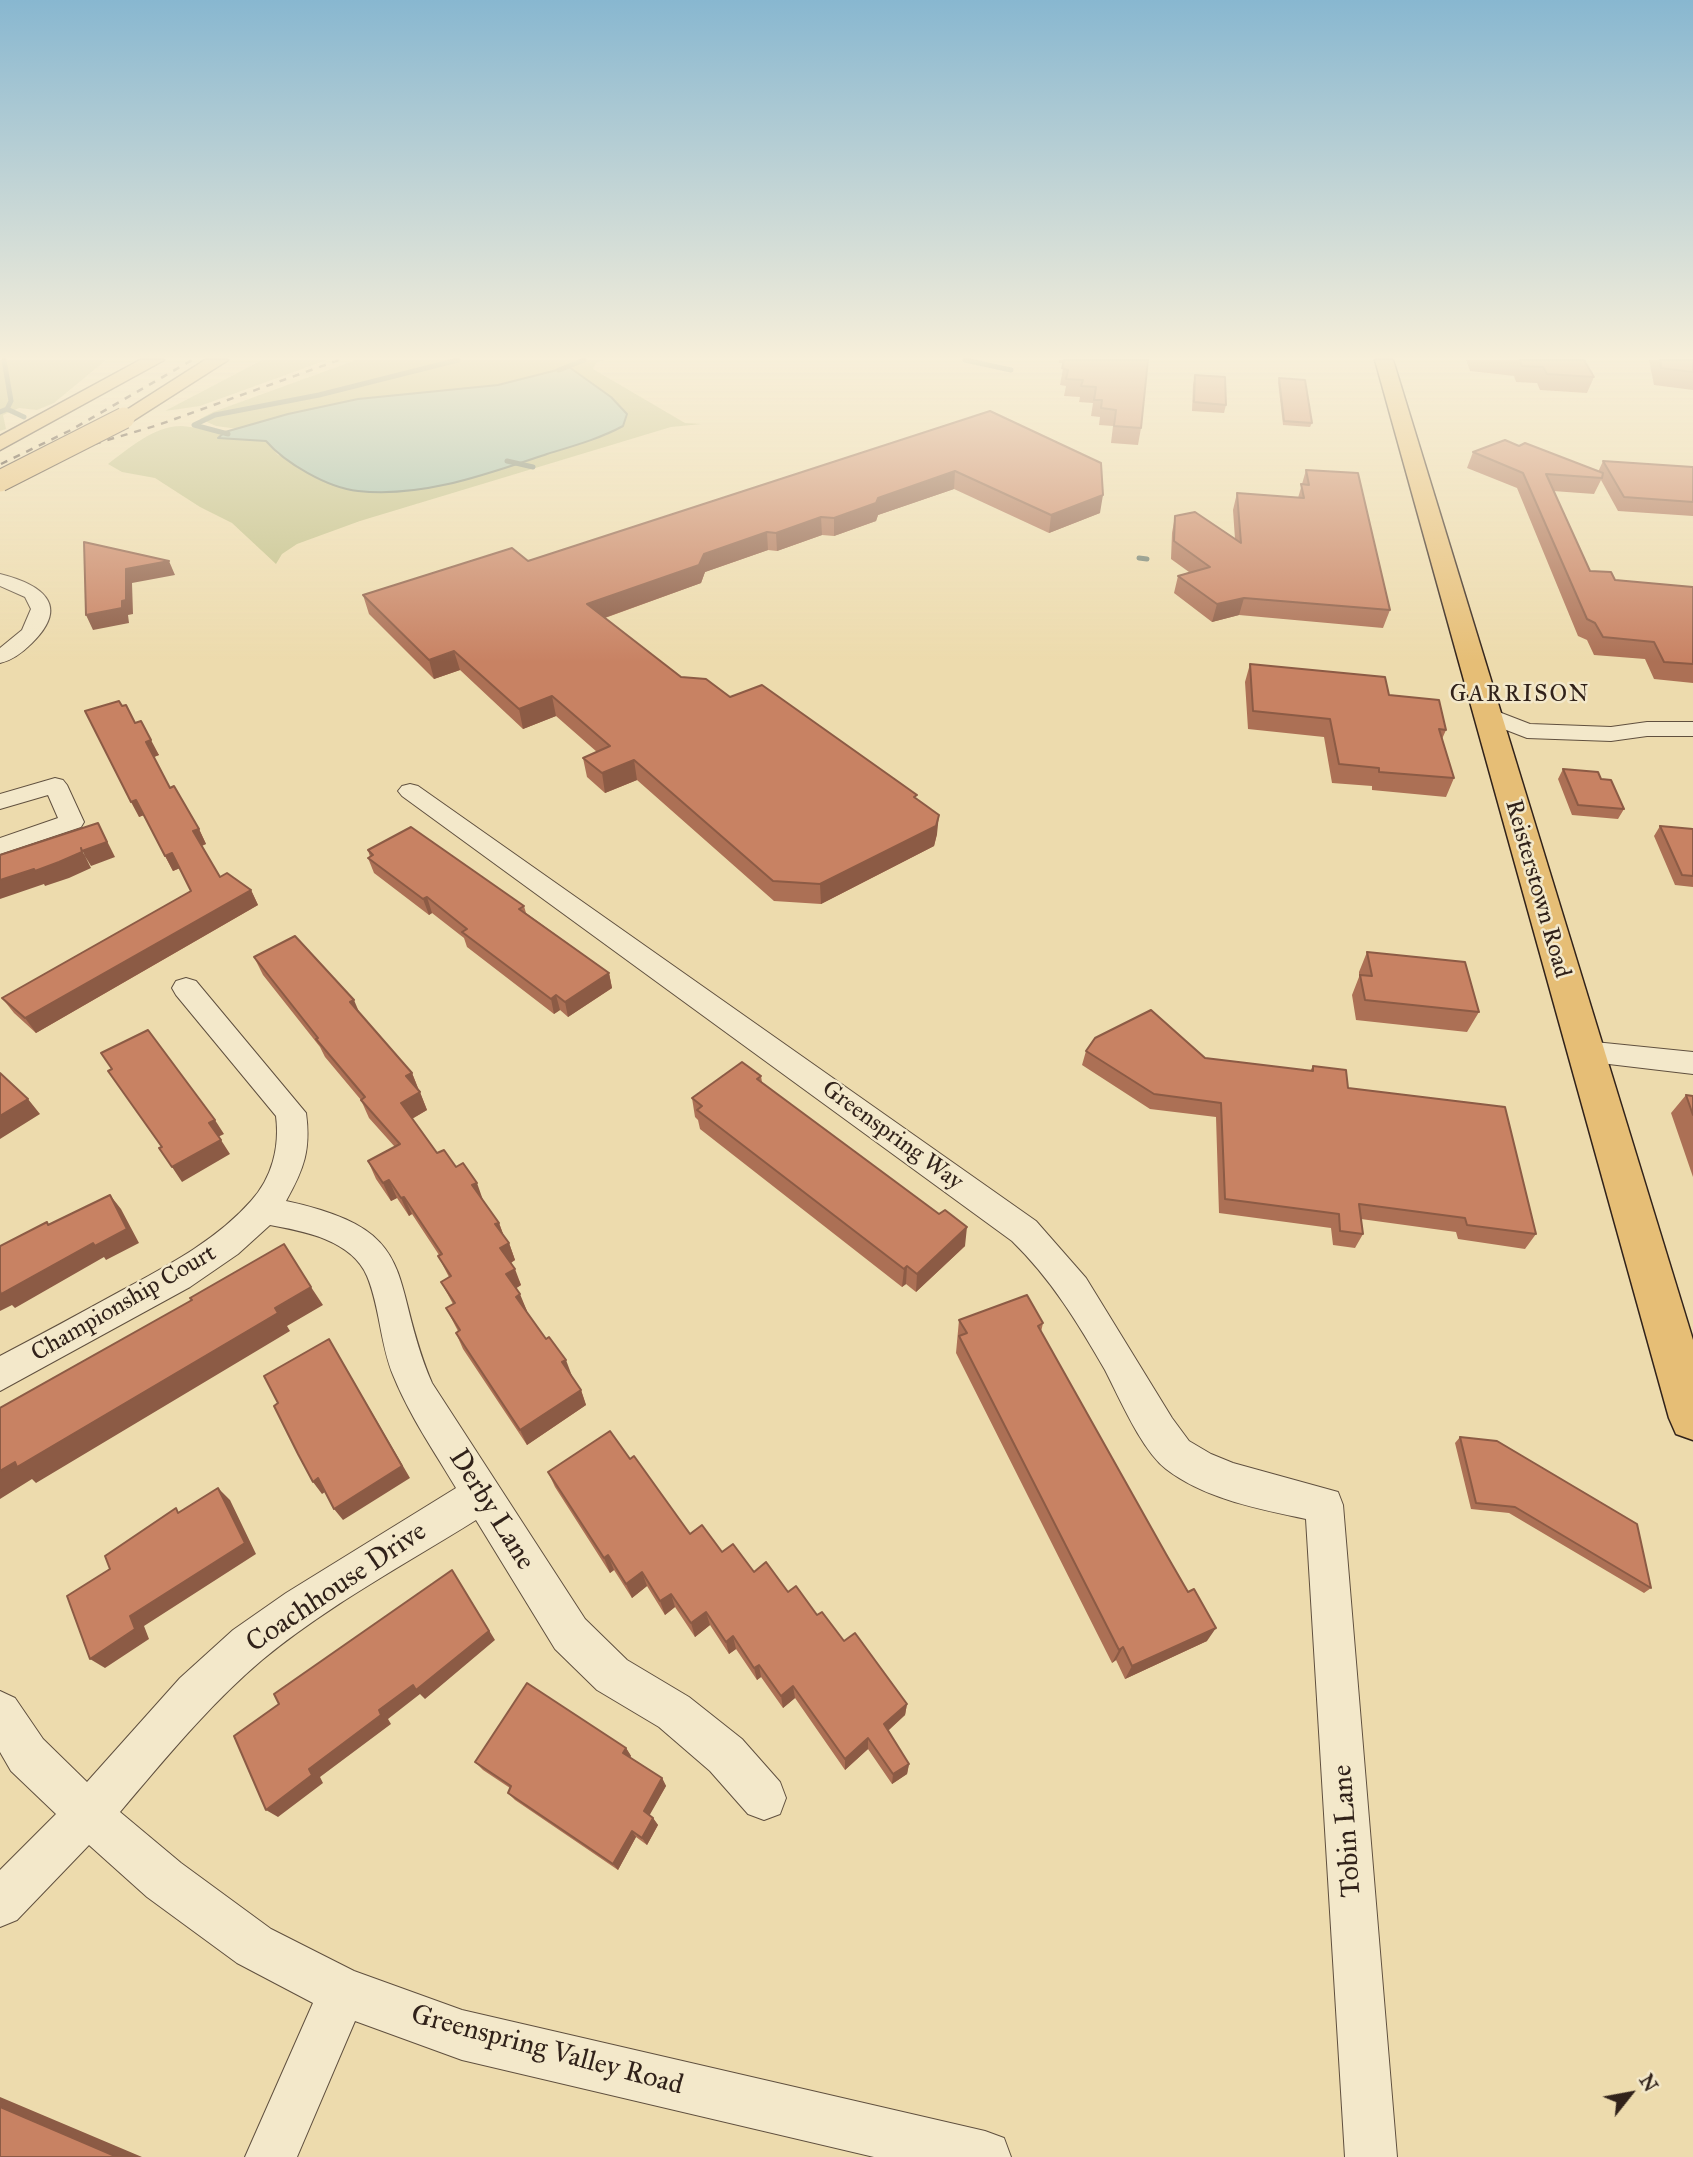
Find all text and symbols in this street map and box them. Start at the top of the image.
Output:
district label: GARRISON [1451,681,1589,709]
street label: Reisterstown Road [1498,797,1576,981]
street label: Greenspring Way [816,1075,968,1197]
street label: Championship Court [27,1239,221,1369]
street label: Derby Lane [441,1443,541,1577]
street label: Coachhouse Drive [241,1515,433,1661]
street label: Tobin Lane [1327,1764,1369,1898]
street label: Greenspring Valley Road [407,1999,687,2103]
north arrow [1595,2059,1665,2129]
text: N [1634,2070,1662,2096]

